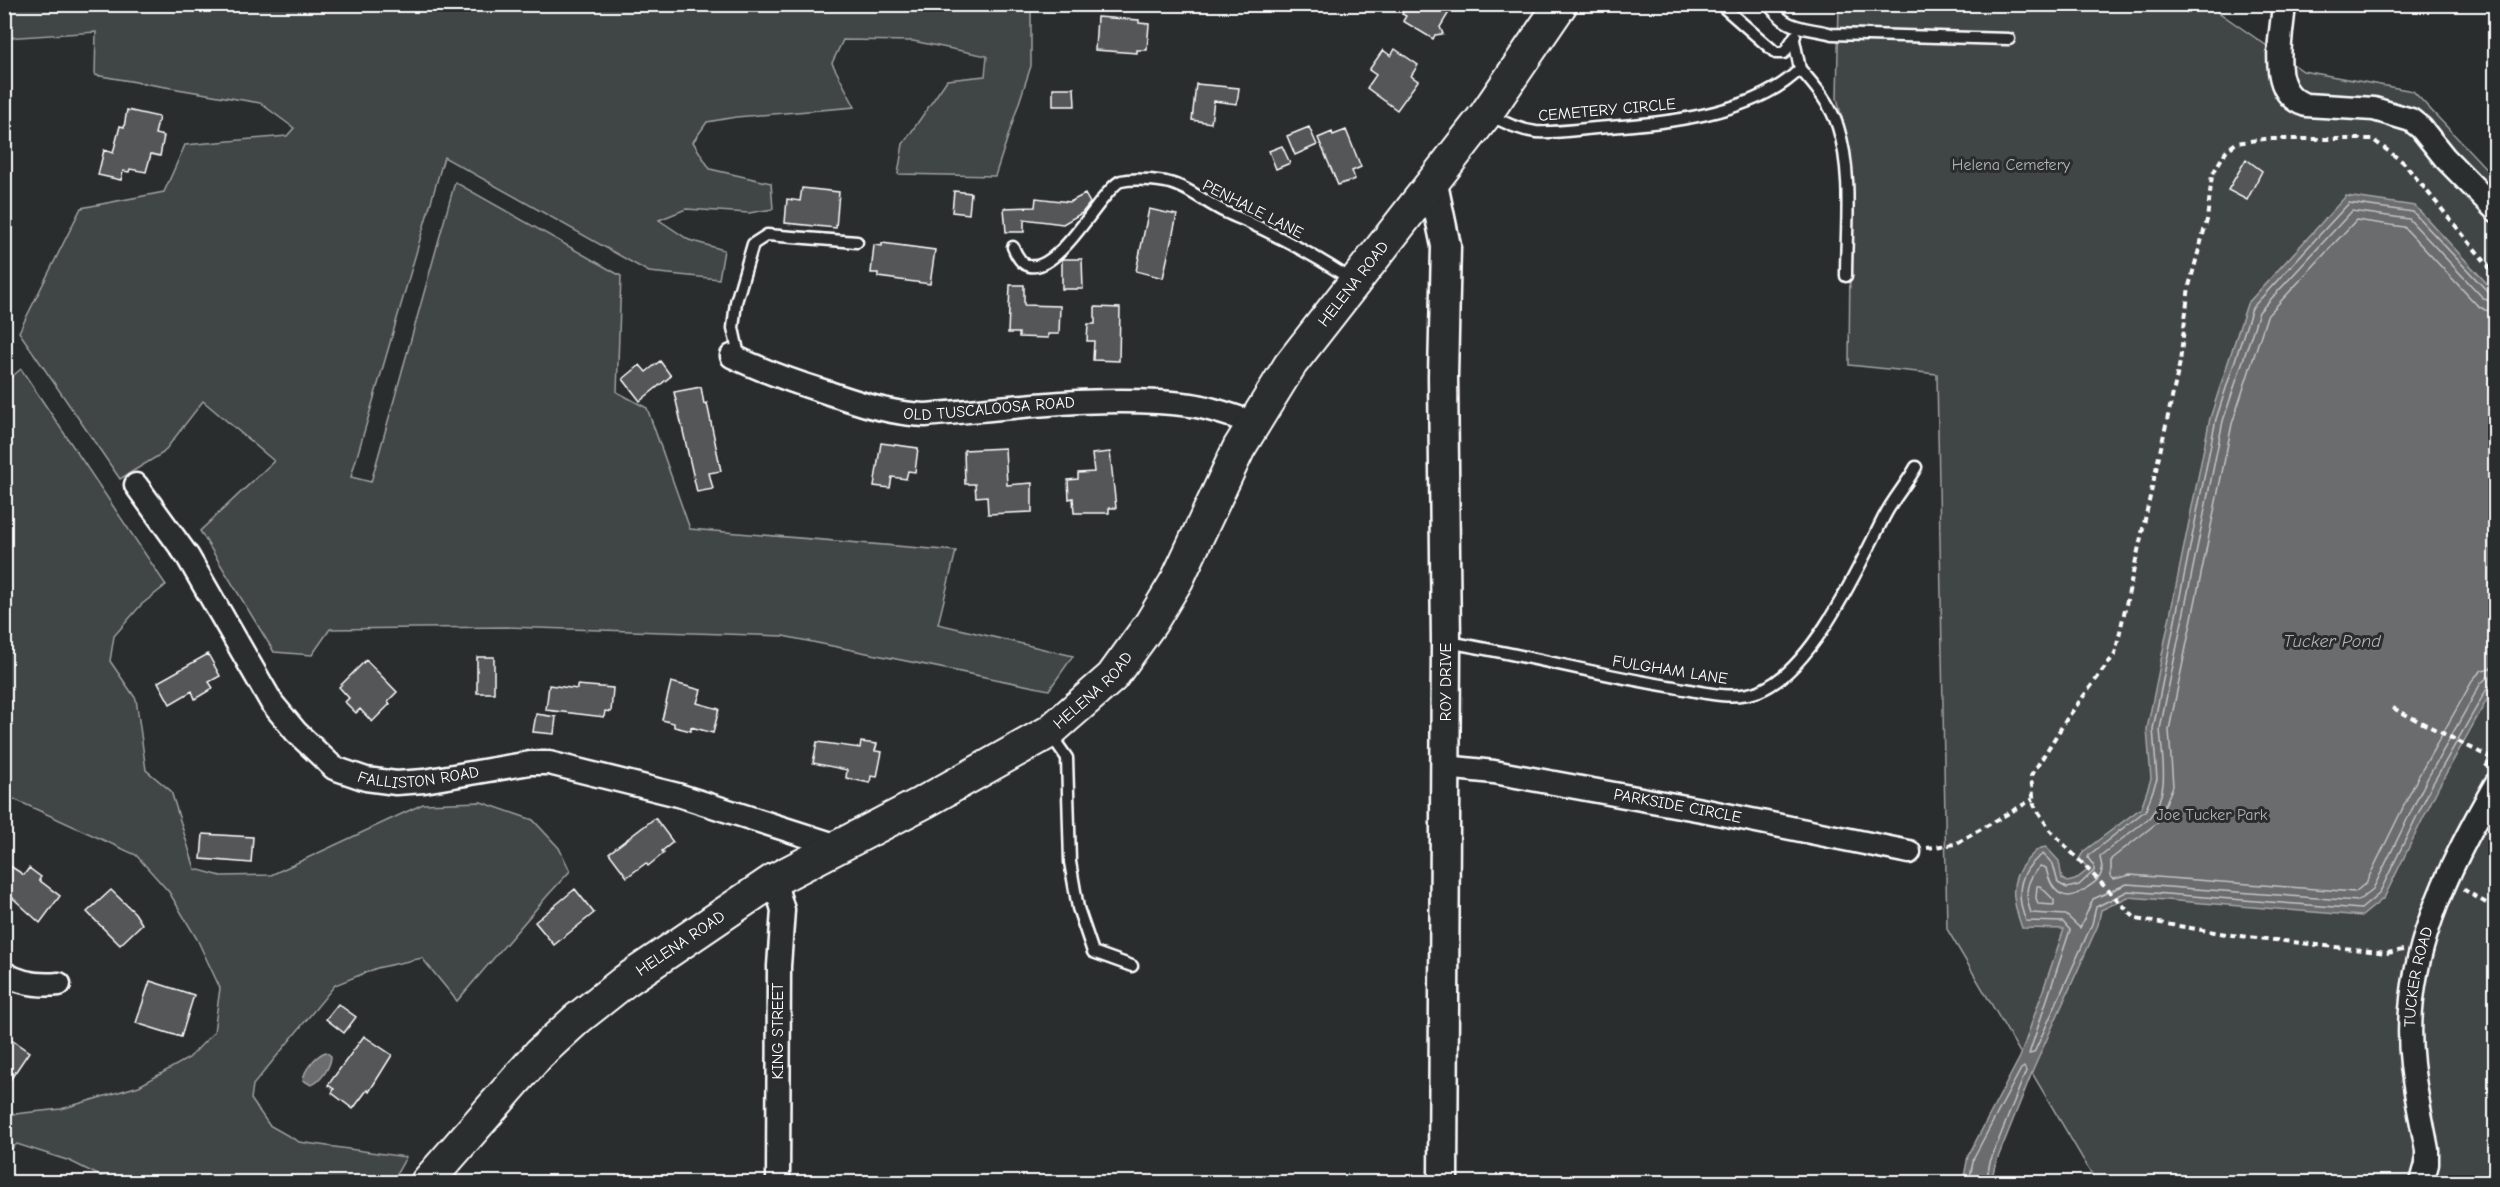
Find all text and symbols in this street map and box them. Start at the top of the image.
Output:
street label: CEMETERY CIRCLE [1537,95,1677,125]
park label: Helena Cemetery [1952,156,2071,174]
street label: PENHALE LANE [1200,176,1307,242]
street label: HELENA ROAD [1314,238,1392,330]
street label: OLD TUSCALOOSA ROAD [902,393,1075,424]
water label: Tucker Pond [2283,631,2381,652]
street label: ROY DRIVE [1437,643,1455,721]
street label: HELENA ROAD [1050,648,1136,733]
street label: FULGHAM LANE [1611,652,1729,688]
street label: FALLISTON ROAD [355,763,480,792]
street label: PARKSIDE CIRCLE [1612,785,1743,827]
park label: Joe Tucker Park [2156,806,2268,824]
street label: HELENA ROAD [633,907,728,980]
street label: TUCKER ROAD [2401,924,2437,1027]
street label: KING STREET [769,982,787,1079]

